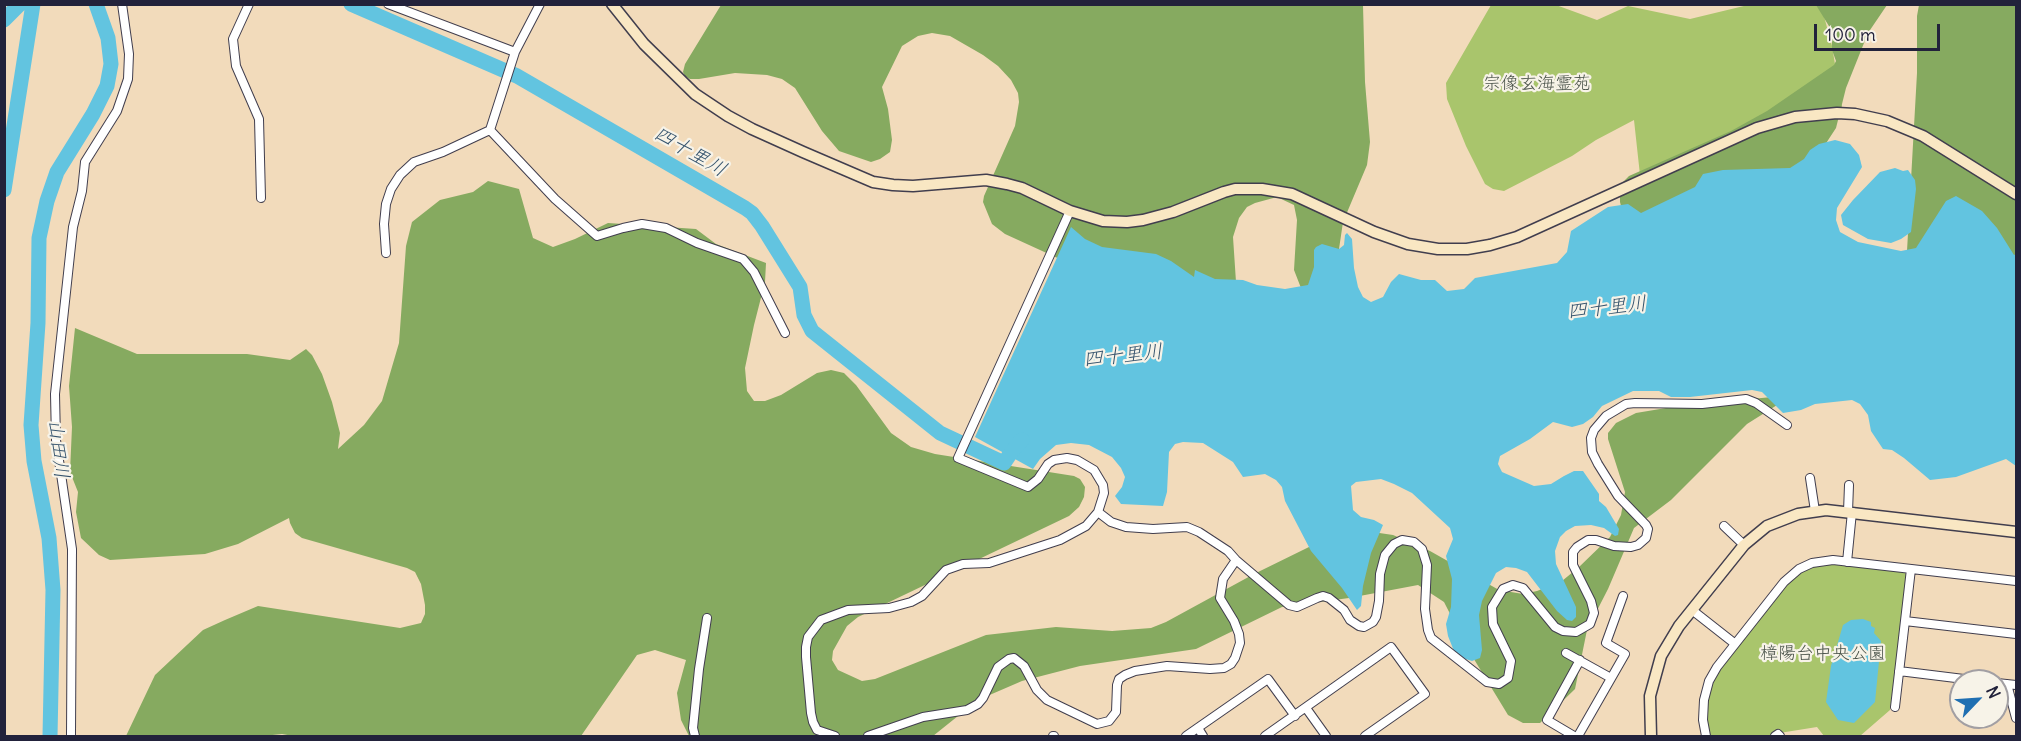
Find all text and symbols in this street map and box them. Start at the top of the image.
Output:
scale bar [1817,12,1943,50]
text: 100 m [1825,23,1876,46]
park label: 宗像玄海霊苑 [1483,73,1591,95]
water label: 四十里川 [649,122,731,182]
water label: 四十里川 [1566,292,1648,324]
water label: 四十里川 [1082,340,1164,372]
water label: 山田川 [42,418,74,480]
park label: 樟陽台中央公園 [1760,643,1886,665]
north arrow [1949,669,2009,729]
text: N [1982,683,2005,701]

